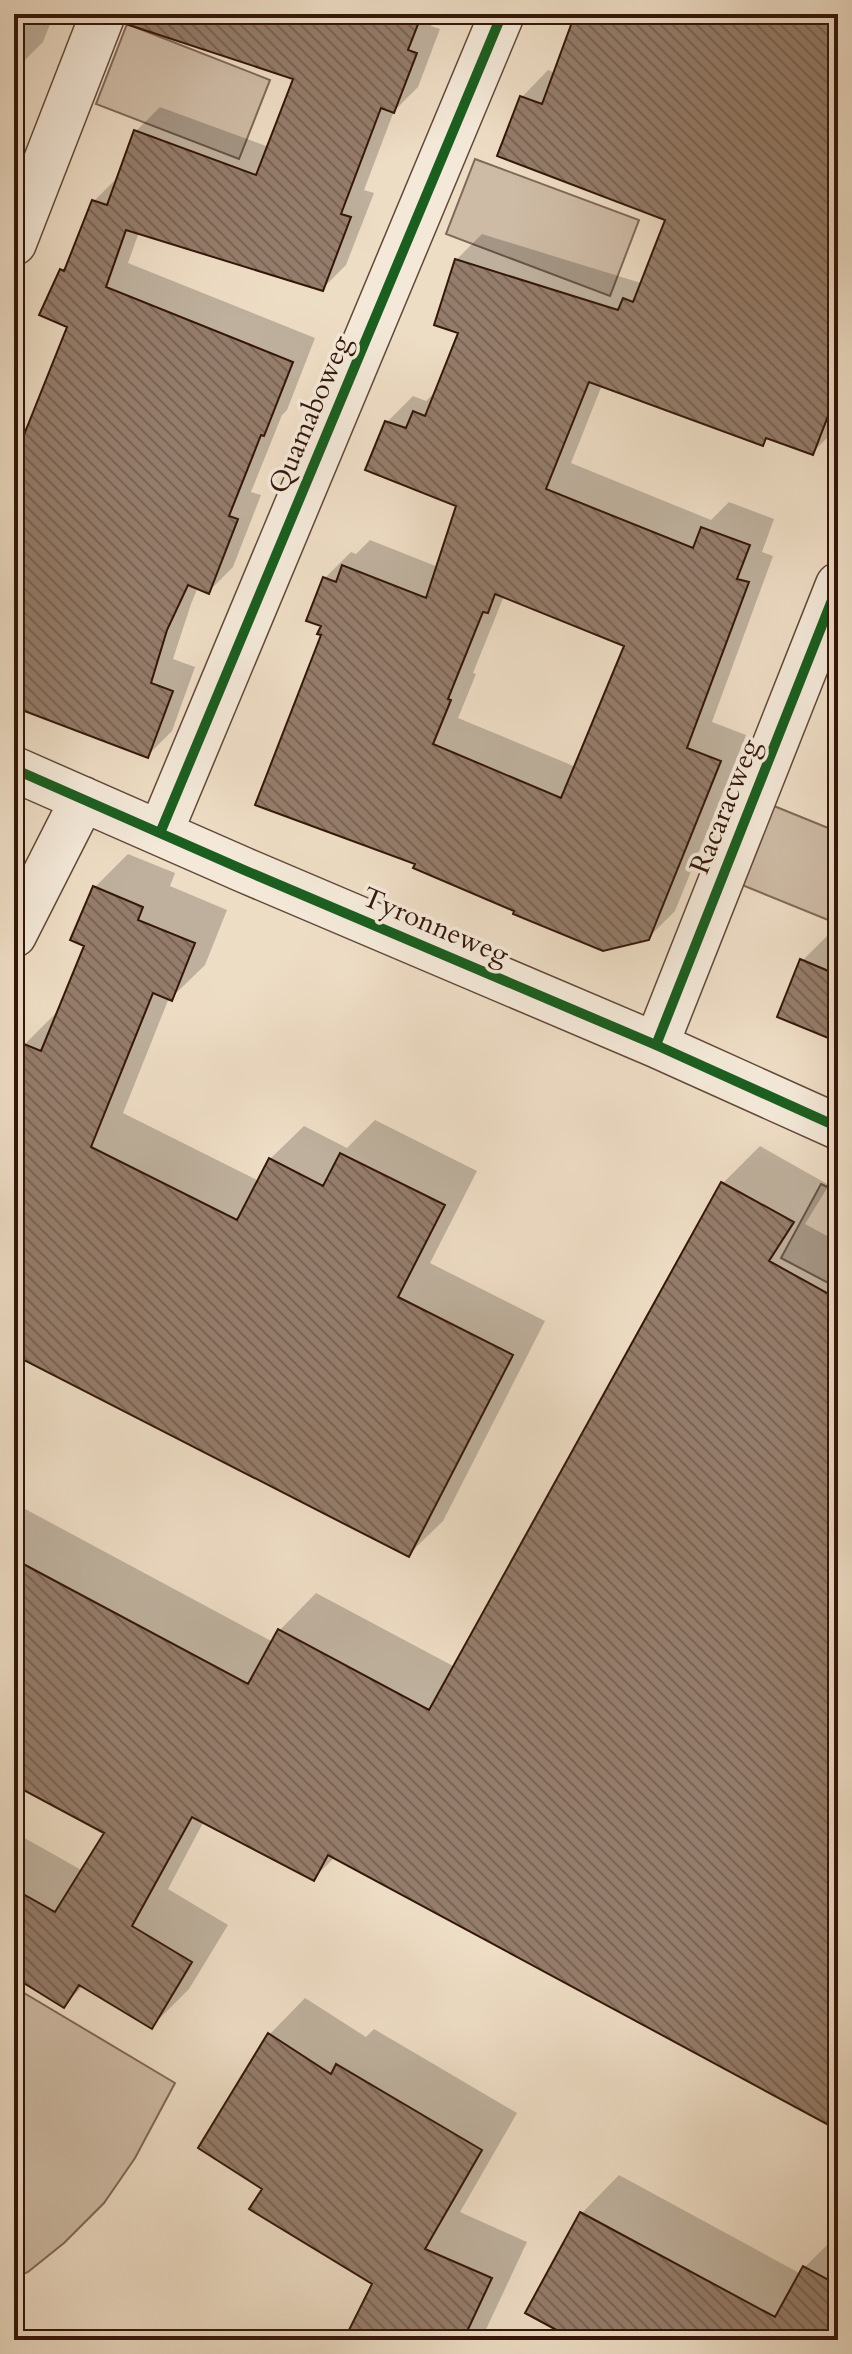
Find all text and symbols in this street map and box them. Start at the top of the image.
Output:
street label: Quamaboweg [260,329,360,499]
street label: Racaracweg [681,733,769,879]
street label: Tyronneweg [356,878,515,974]

